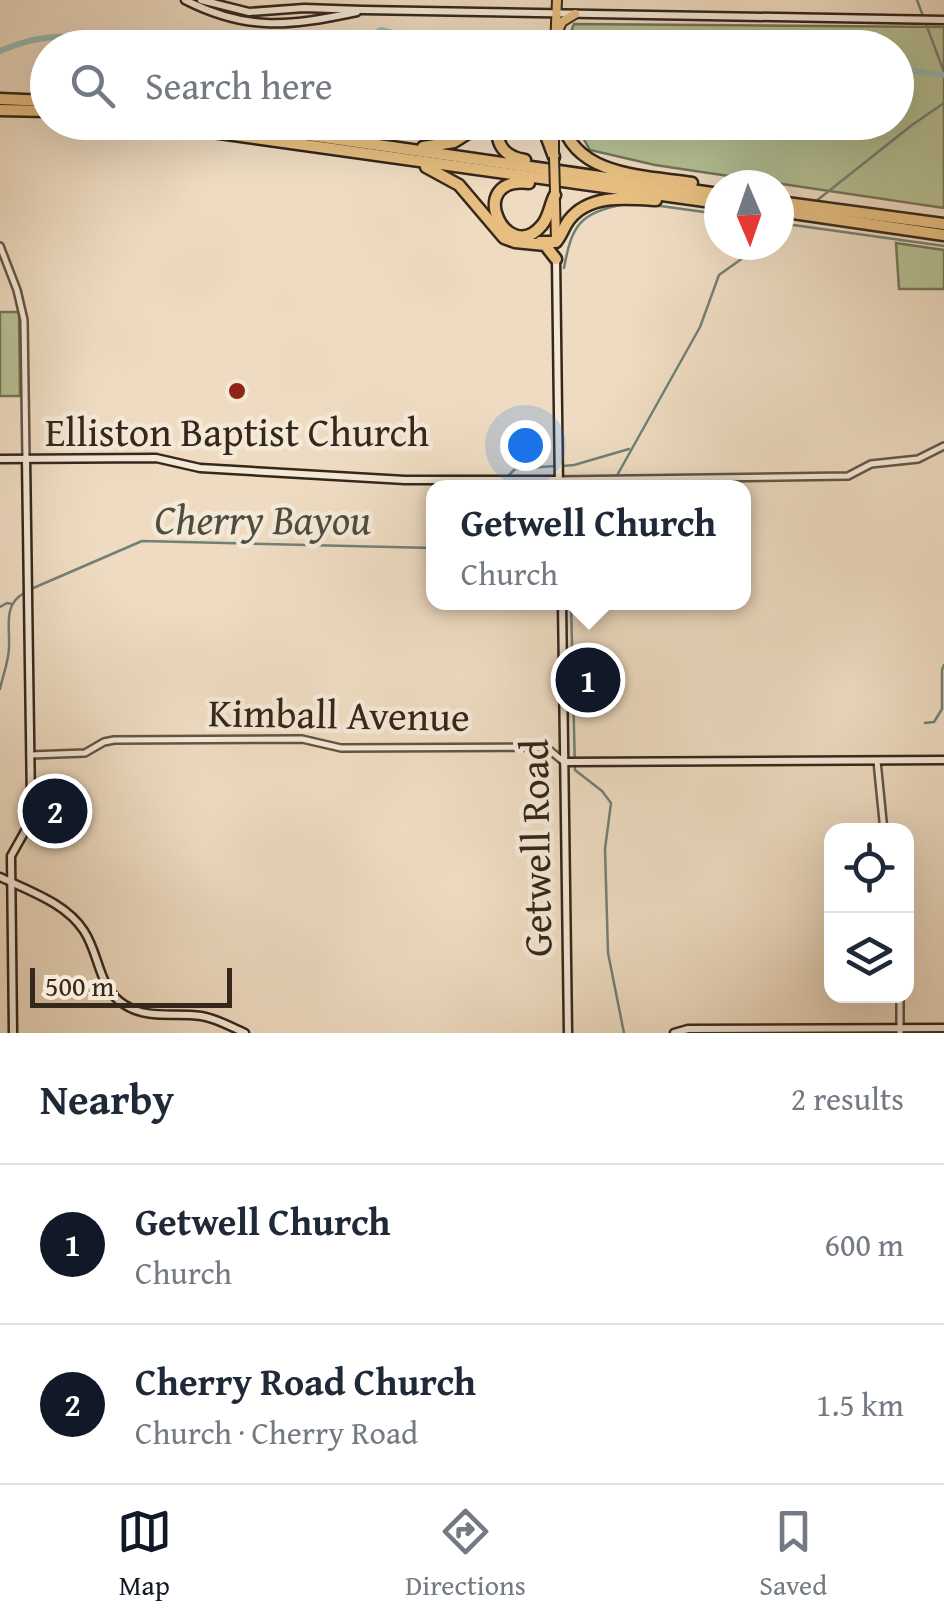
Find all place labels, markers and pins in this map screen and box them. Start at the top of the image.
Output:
marker: Elliston Baptist Church [226,380,248,402]
place label: Elliston Baptist Church [45,402,429,461]
pin: 1 [556,642,620,718]
pin: 2 [22,774,88,848]

